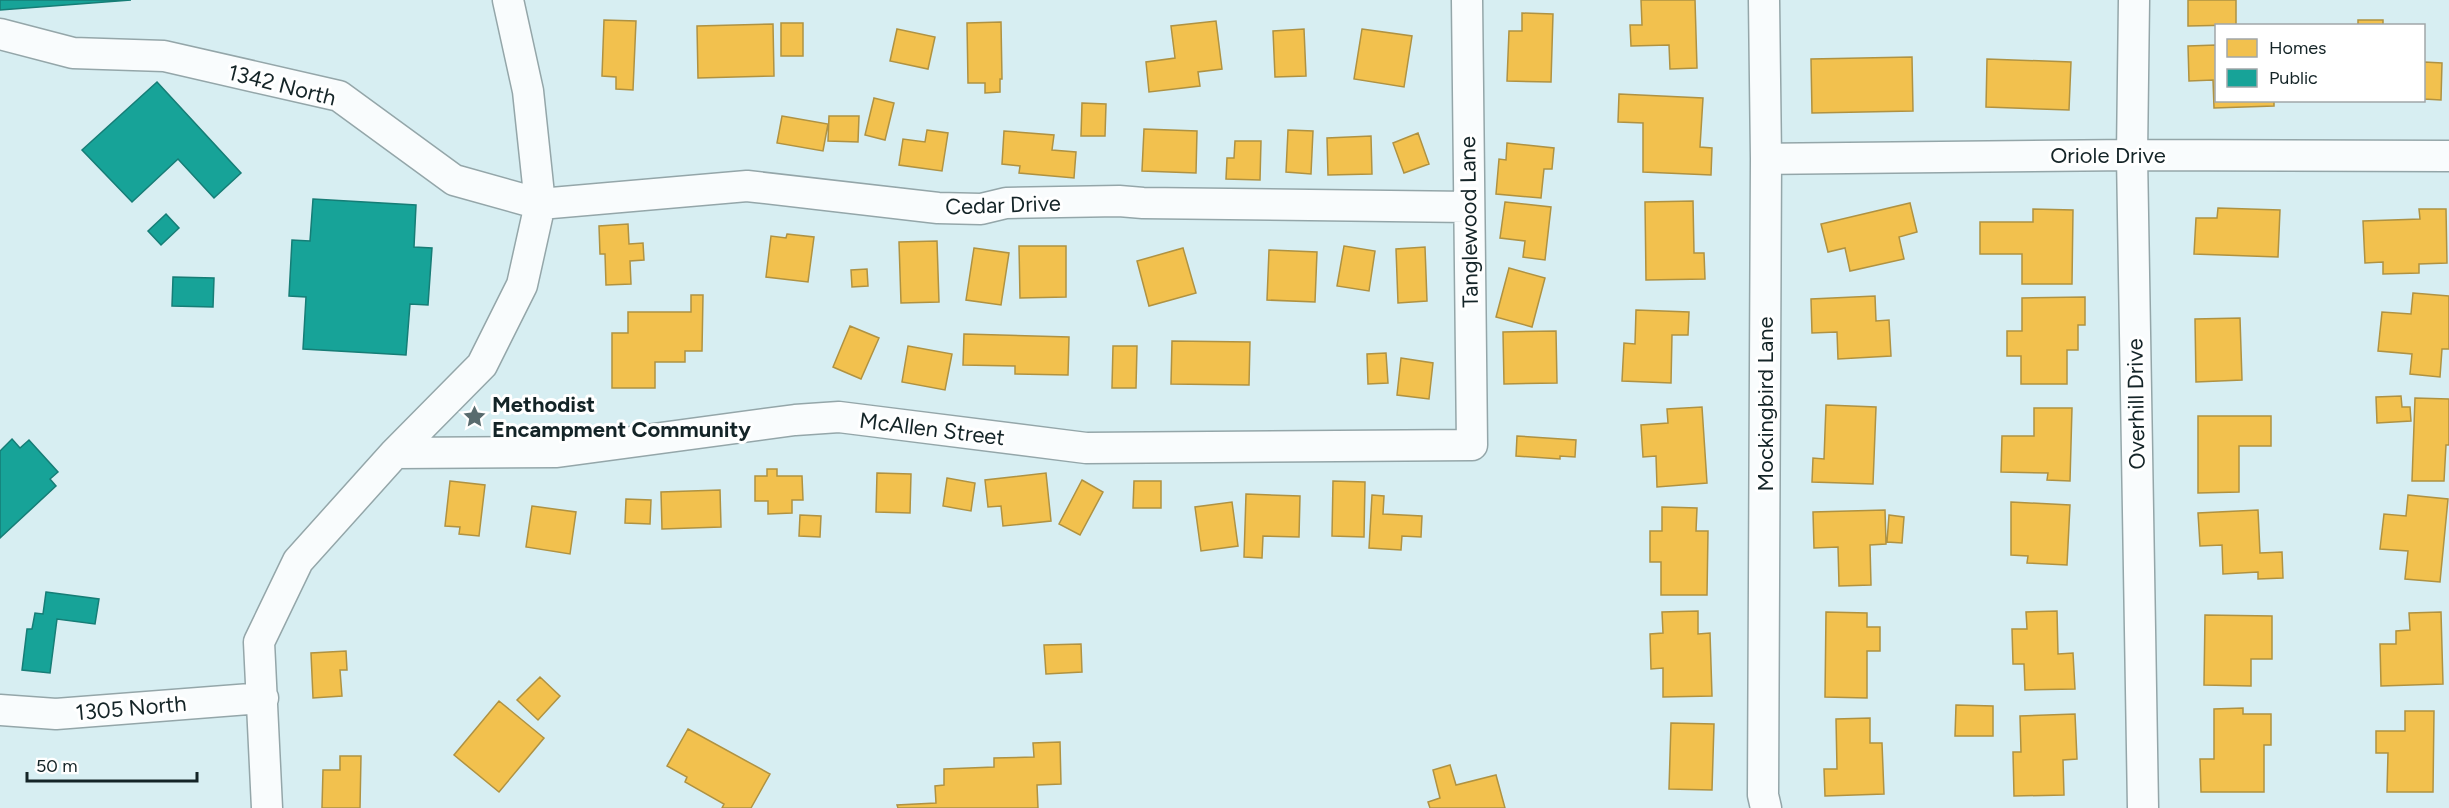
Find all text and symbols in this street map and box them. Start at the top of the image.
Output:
legend [2215,24,2425,102]
text: Homes [2269,37,2327,59]
street label: 1342 North [225,59,339,111]
text: Public [2269,67,2318,89]
street label: Tanglewood Lane [1454,136,1484,308]
street label: Oriole Drive [2050,142,2166,169]
street label: Cedar Drive [945,189,1061,221]
street label: Mockingbird Lane [1752,317,1779,491]
street label: Overhill Drive [2121,338,2151,470]
place label: Methodist Encampment Community [492,391,751,443]
place icon: Methodist Encampment Community [461,404,487,430]
street label: McAllen Street [858,407,1006,451]
street label: 1305 North [75,690,187,726]
scale bar [27,745,196,783]
text: 50 m [36,755,78,777]

